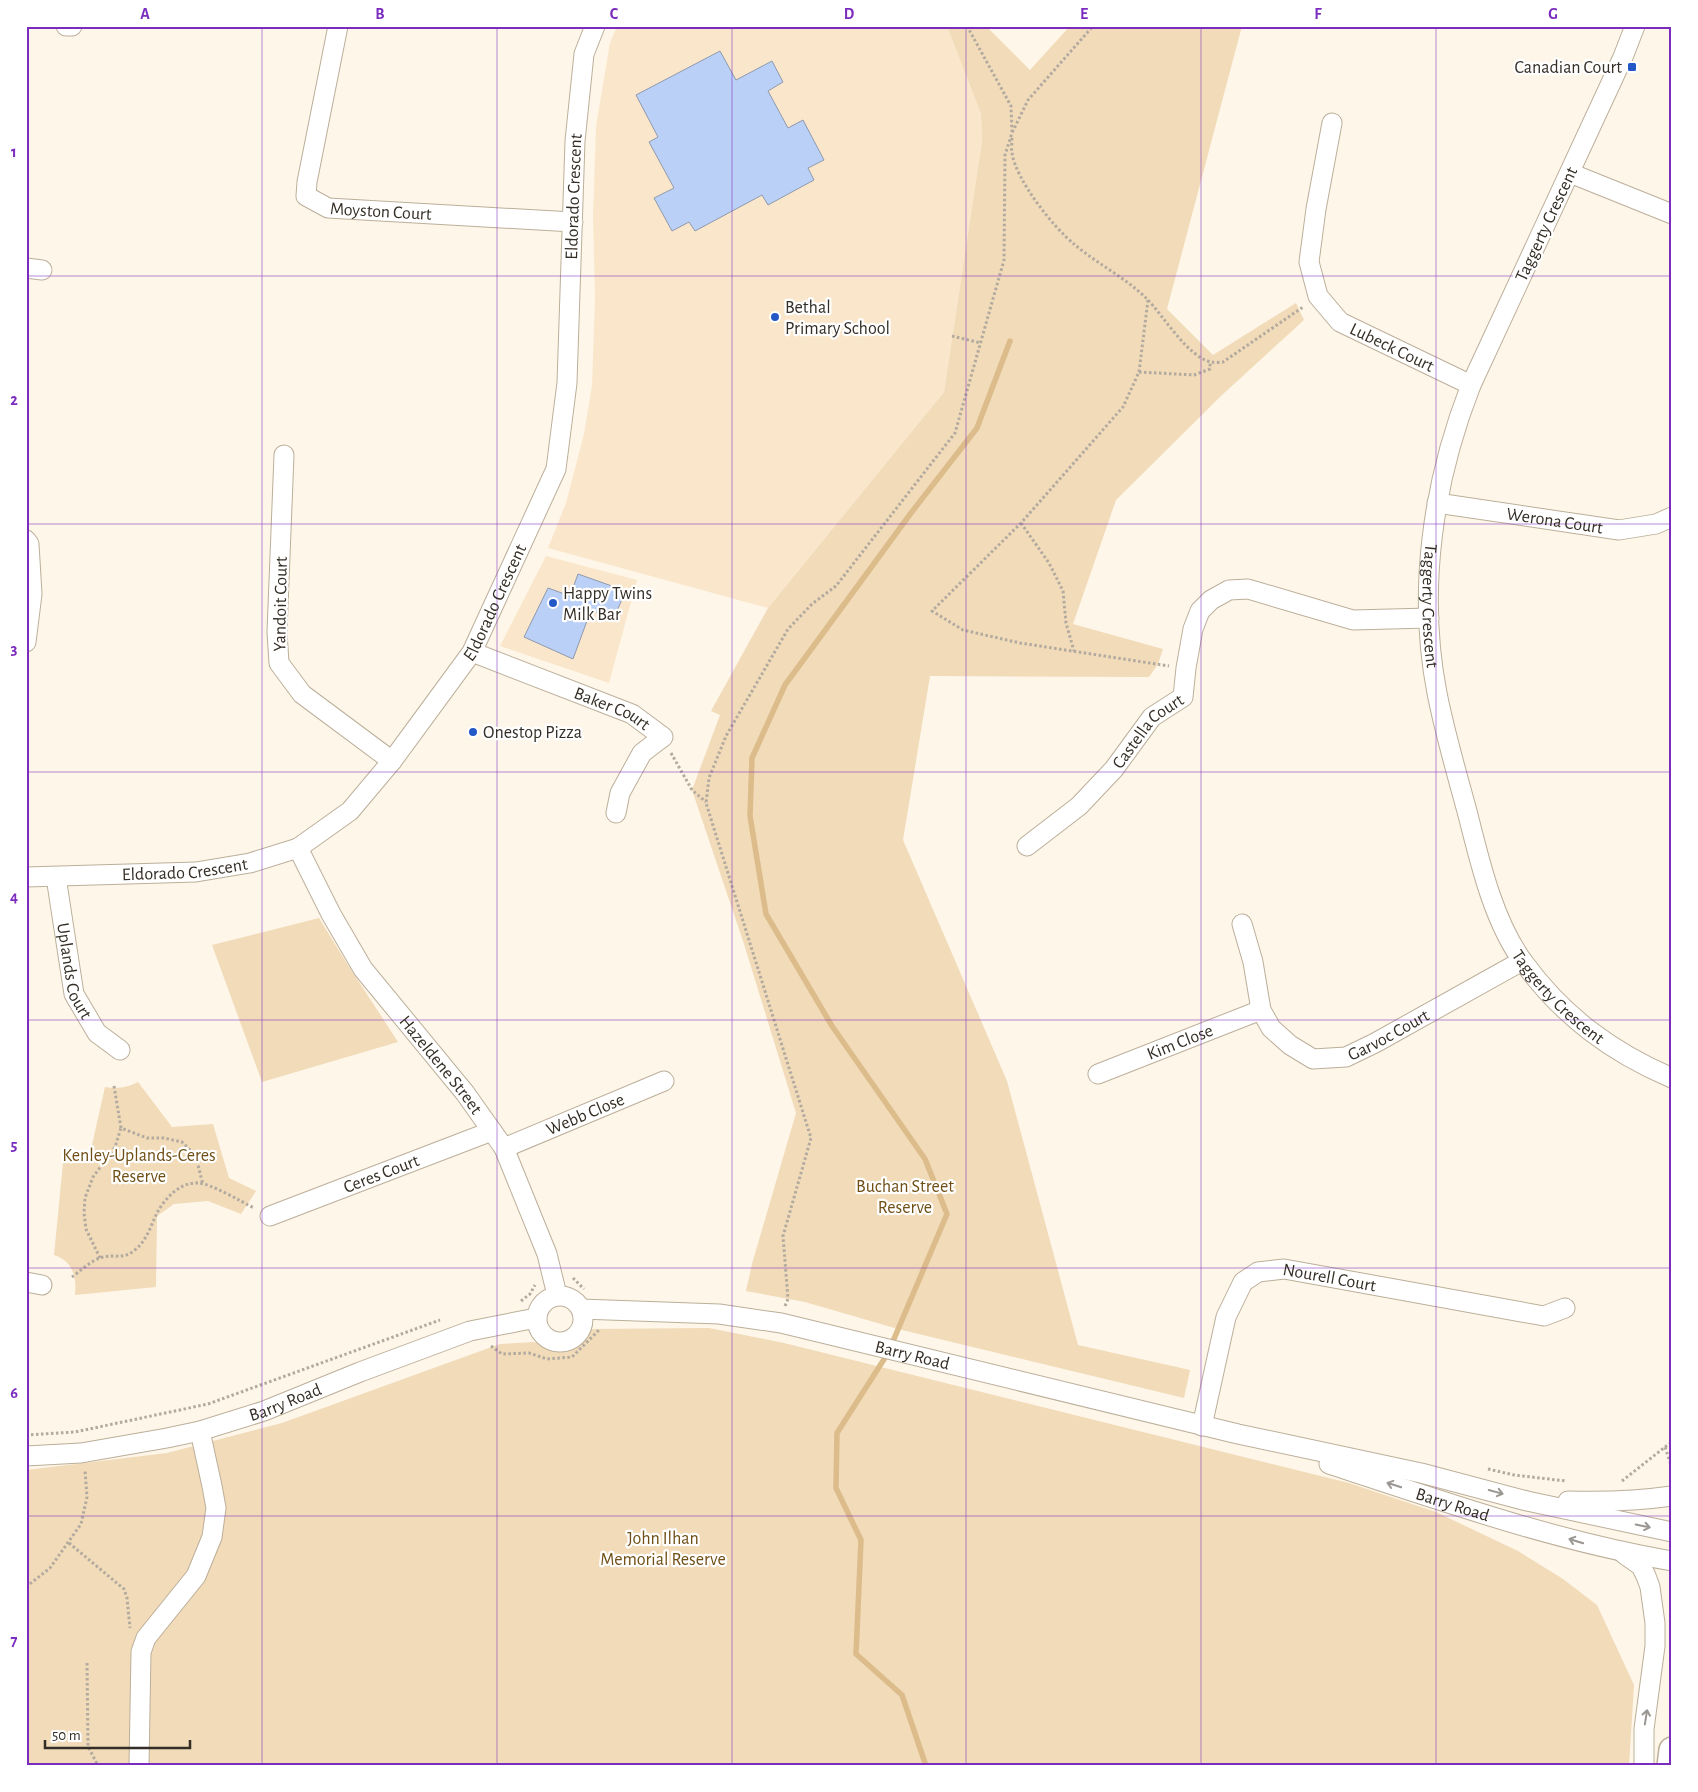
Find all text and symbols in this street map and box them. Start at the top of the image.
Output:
text: A [140,6,150,22]
text: B [375,6,385,22]
text: C [610,6,619,22]
text: D [844,6,855,22]
text: E [1080,6,1088,22]
text: F [1314,6,1322,22]
text: G [1548,6,1558,22]
place label: Canadian Court [1514,59,1622,77]
marker: Canadian Court [1626,61,1638,73]
street label: Eldorado Crescent [563,132,586,260]
text: 1 [11,144,17,160]
street label: Taggerty Crescent [1513,164,1581,284]
street label: Moyston Court [329,200,432,224]
place label: Bethal Primary School [785,299,890,338]
marker: Bethal Primary School [769,311,781,323]
street label: Lubeck Court [1347,320,1437,376]
text: 2 [10,392,18,408]
street label: Werona Court [1505,505,1604,538]
street label: Eldorado Crescent [460,541,530,665]
street label: Taggerty Crescent [1418,543,1441,669]
street label: Yandoit Court [271,556,291,652]
place label: Happy Twins Milk Bar [563,585,652,624]
marker: Happy Twins Milk Bar [547,597,559,609]
text: 3 [11,641,18,657]
street label: Baker Court [571,684,653,734]
street label: Castella Court [1109,691,1187,772]
place label: Onestop Pizza [483,724,582,742]
marker: Onestop Pizza [467,726,479,738]
street label: Eldorado Crescent [122,856,249,884]
text: 4 [10,889,18,905]
street label: Uplands Court [53,922,95,1023]
street label: Taggerty Crescent [1508,947,1607,1048]
street label: Garvoc Court [1345,1007,1433,1065]
street label: Hazeldene Street [395,1013,485,1118]
street label: Kim Close [1145,1022,1216,1064]
street label: Webb Close [544,1091,627,1139]
text: 5 [11,1137,18,1153]
park label: Kenley-Uplands-Ceres Reserve [62,1147,216,1186]
street label: Ceres Court [341,1152,422,1197]
park label: Buchan Street Reserve [856,1178,954,1217]
street label: Nourell Court [1281,1261,1378,1295]
street label: Barry Road [873,1338,951,1374]
street label: Barry Road [247,1381,324,1425]
text: 6 [10,1385,18,1401]
one-way arrow [1386,1480,1402,1490]
street label: Barry Road [1413,1485,1491,1525]
one-way arrow [1488,1488,1504,1498]
one-way arrow [1634,1522,1650,1531]
park label: John Ilhan Memorial Reserve [600,1530,726,1569]
one-way arrow [1568,1535,1584,1545]
text: 7 [11,1633,18,1649]
one-way arrow [1641,1710,1651,1726]
scale bar [45,1717,190,1749]
text: 50 m [52,1728,81,1743]

